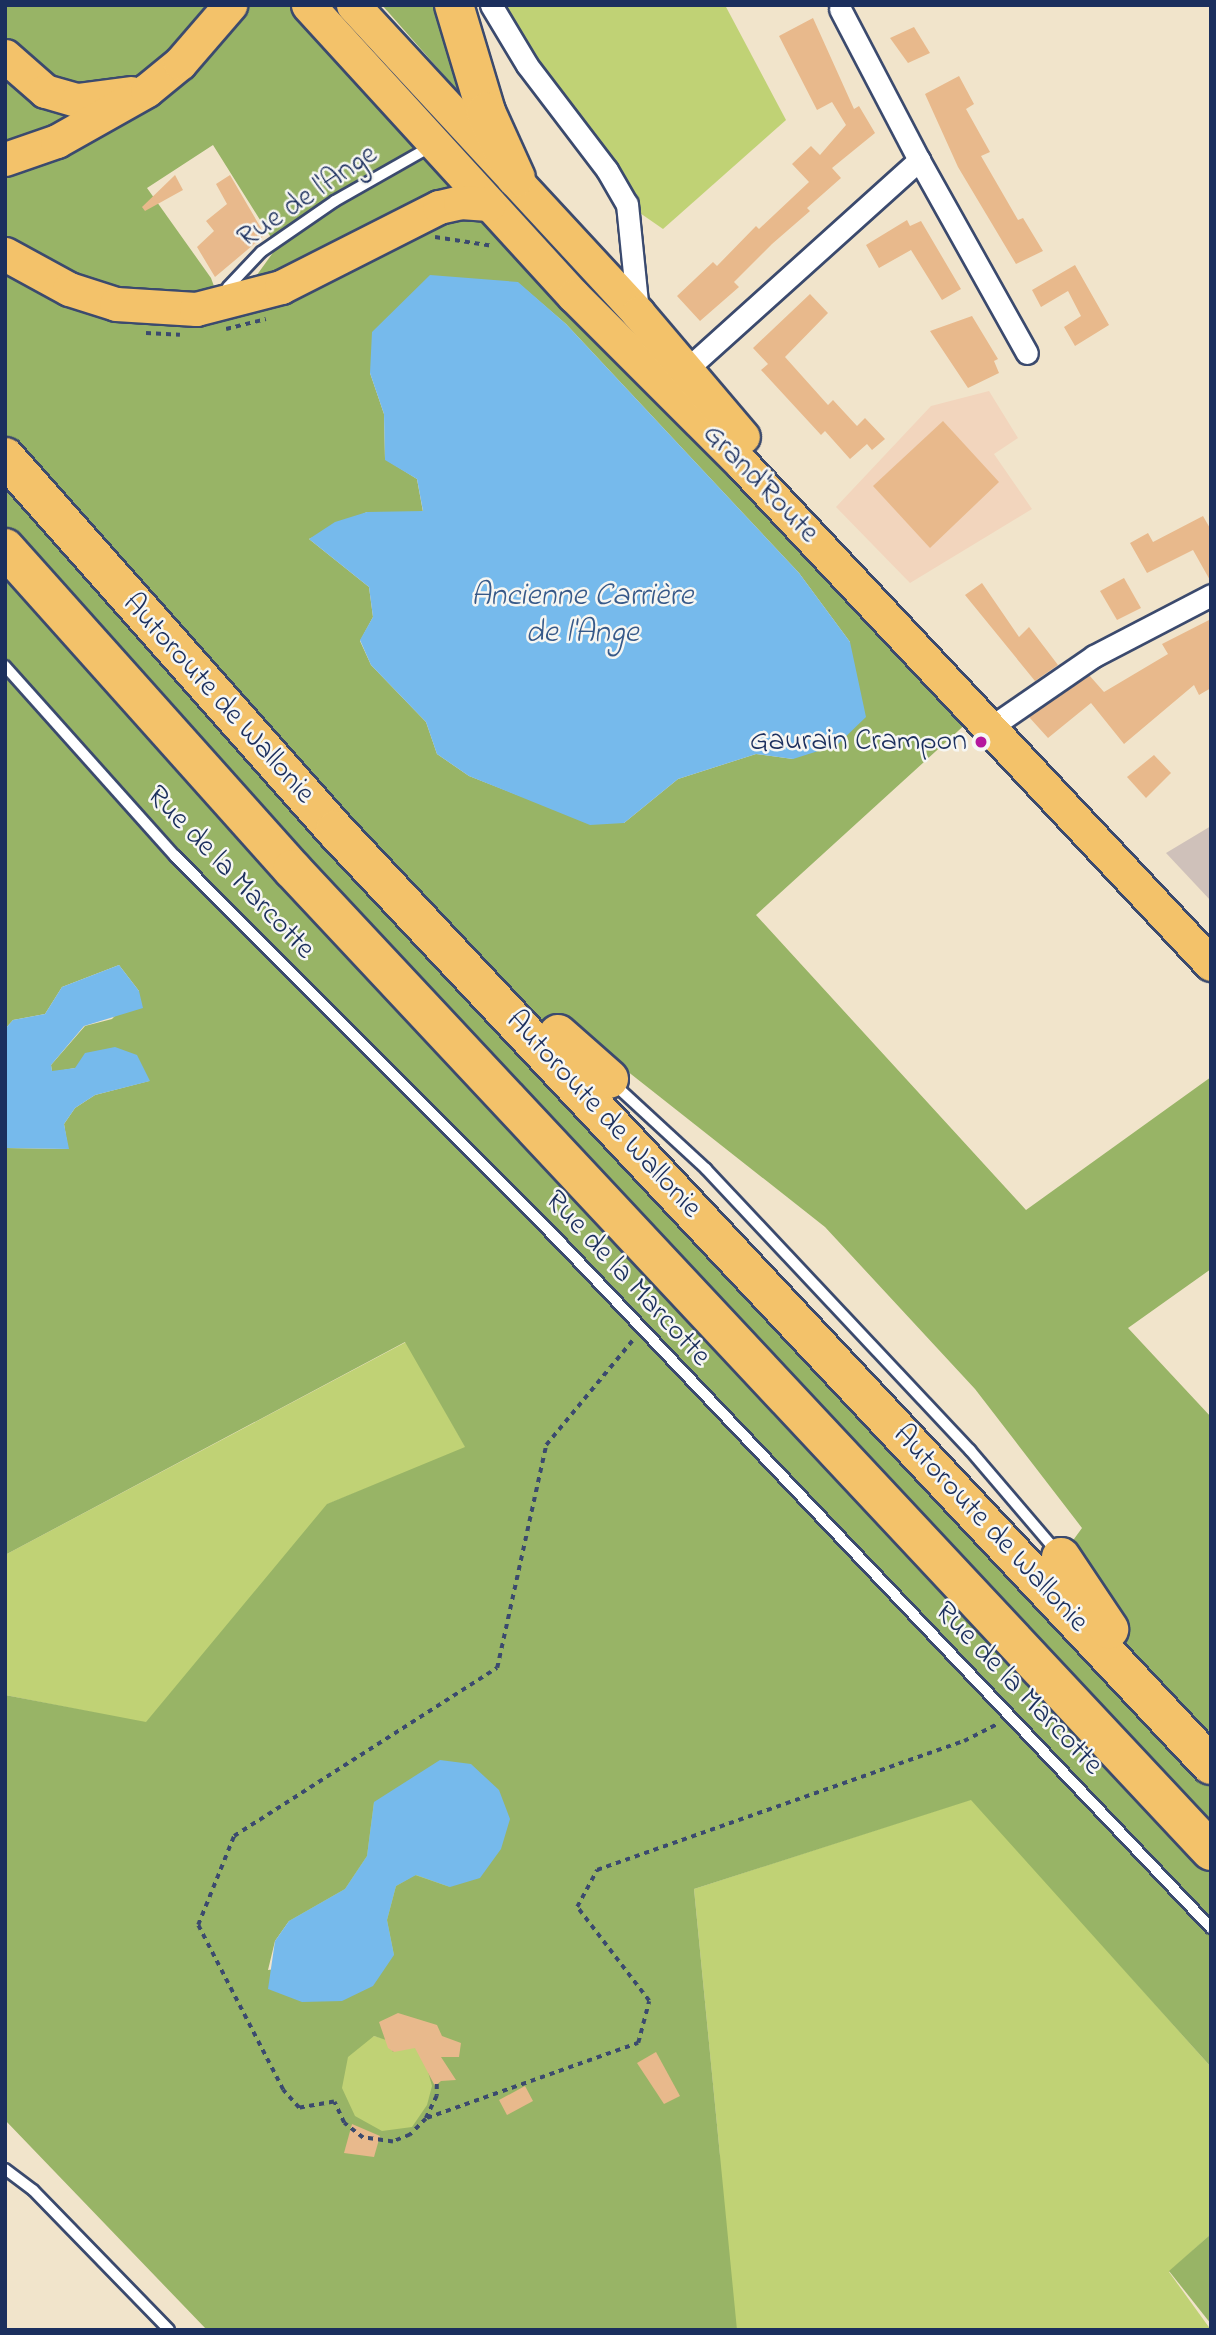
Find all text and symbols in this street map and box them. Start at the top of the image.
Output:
street label: Rue de l'Ange [231,137,385,257]
street label: Grand'Route [694,417,826,551]
water label: Ancienne Carrière de l'Ange [471,579,693,654]
street label: Autoroute de Wallonie [114,586,322,812]
place label: Gaurain Crampon [750,724,967,760]
marker: Gaurain Crampon [973,734,989,750]
street label: Rue de la Marcotte [138,779,322,967]
street label: Autoroute de Wallonie [497,1004,709,1226]
street label: Rue de la Marcotte [536,1184,718,1374]
street label: Autoroute de Wallonie [884,1418,1096,1640]
street label: Rue de la Marcotte [926,1595,1110,1783]

